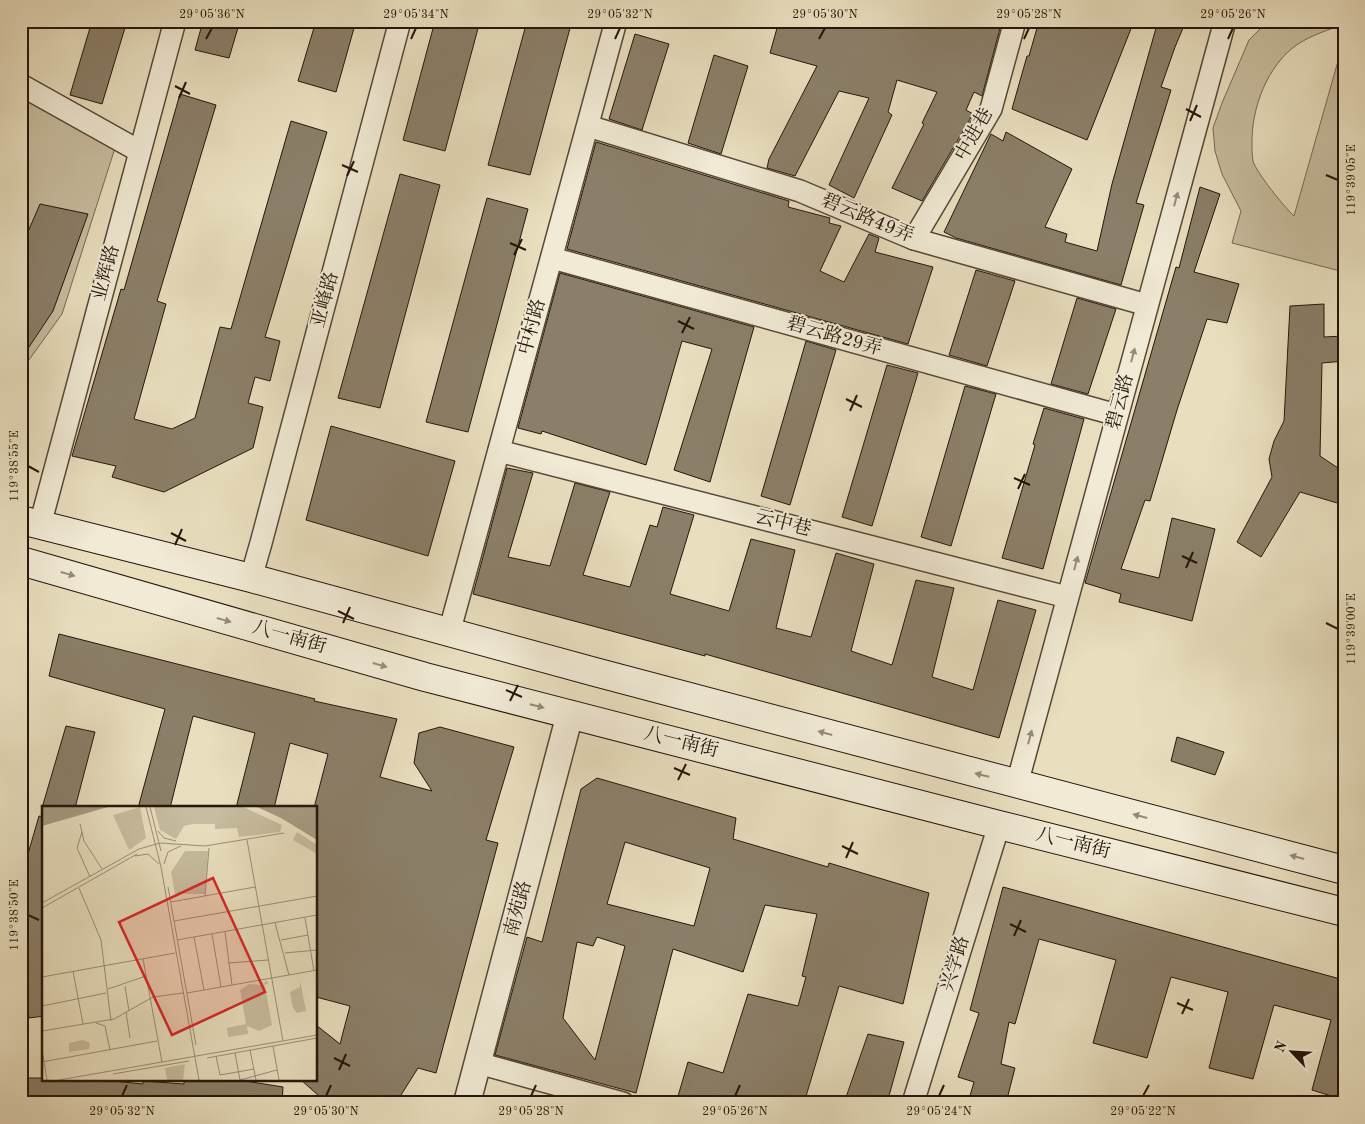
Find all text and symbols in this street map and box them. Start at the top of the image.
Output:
text: 29°05'36"N [179,8,245,21]
text: 29°05'34"N [383,8,449,21]
text: 29°05'32"N [587,8,653,21]
text: 29°05'30"N [792,8,858,21]
text: 29°05'28"N [996,8,1062,21]
text: 29°05'26"N [1200,8,1266,21]
street label: 中进巷 [951,104,997,165]
text: 119°39'05"E [1345,144,1358,216]
street label: 碧云路49弄 [818,188,917,247]
one-way arrow [1173,191,1181,206]
street label: 业辉路 [88,242,124,303]
street label: 亚峰路 [308,269,343,330]
street label: 中村路 [515,296,550,357]
street label: 碧云路29弄 [784,311,885,360]
one-way arrow [1130,348,1138,363]
street label: 碧云路 [1102,371,1138,432]
text: 119°38'55"E [8,430,21,502]
street label: 云中巷 [753,506,813,540]
one-way arrow [1073,555,1081,570]
one-way arrow [61,570,76,578]
text: 119°39'00"E [1346,593,1358,665]
one-way arrow [217,616,232,624]
street label: 八一南街 [250,616,329,658]
one-way arrow [373,661,388,669]
one-way arrow [530,702,545,710]
street label: 八一南街 [642,722,721,761]
one-way arrow [818,729,833,737]
one-way arrow [1026,729,1034,744]
one-way arrow [975,771,990,779]
inset map [42,806,318,1082]
one-way arrow [1132,811,1147,819]
street label: 八一南街 [1034,823,1113,862]
one-way arrow [1289,853,1304,861]
street label: 南苑路 [500,878,536,939]
text: 119°38'50"E [8,879,21,951]
street label: 兴学路 [937,933,973,994]
north arrow [1268,1026,1318,1076]
text: N [1273,1039,1290,1055]
text: 29°05'32"N [89,1105,155,1118]
text: 29°05'30"N [293,1105,359,1118]
text: 29°05'28"N [498,1105,564,1118]
text: 29°05'26"N [702,1105,768,1118]
text: 29°05'24"N [906,1105,972,1118]
text: 29°05'22"N [1110,1105,1176,1118]

